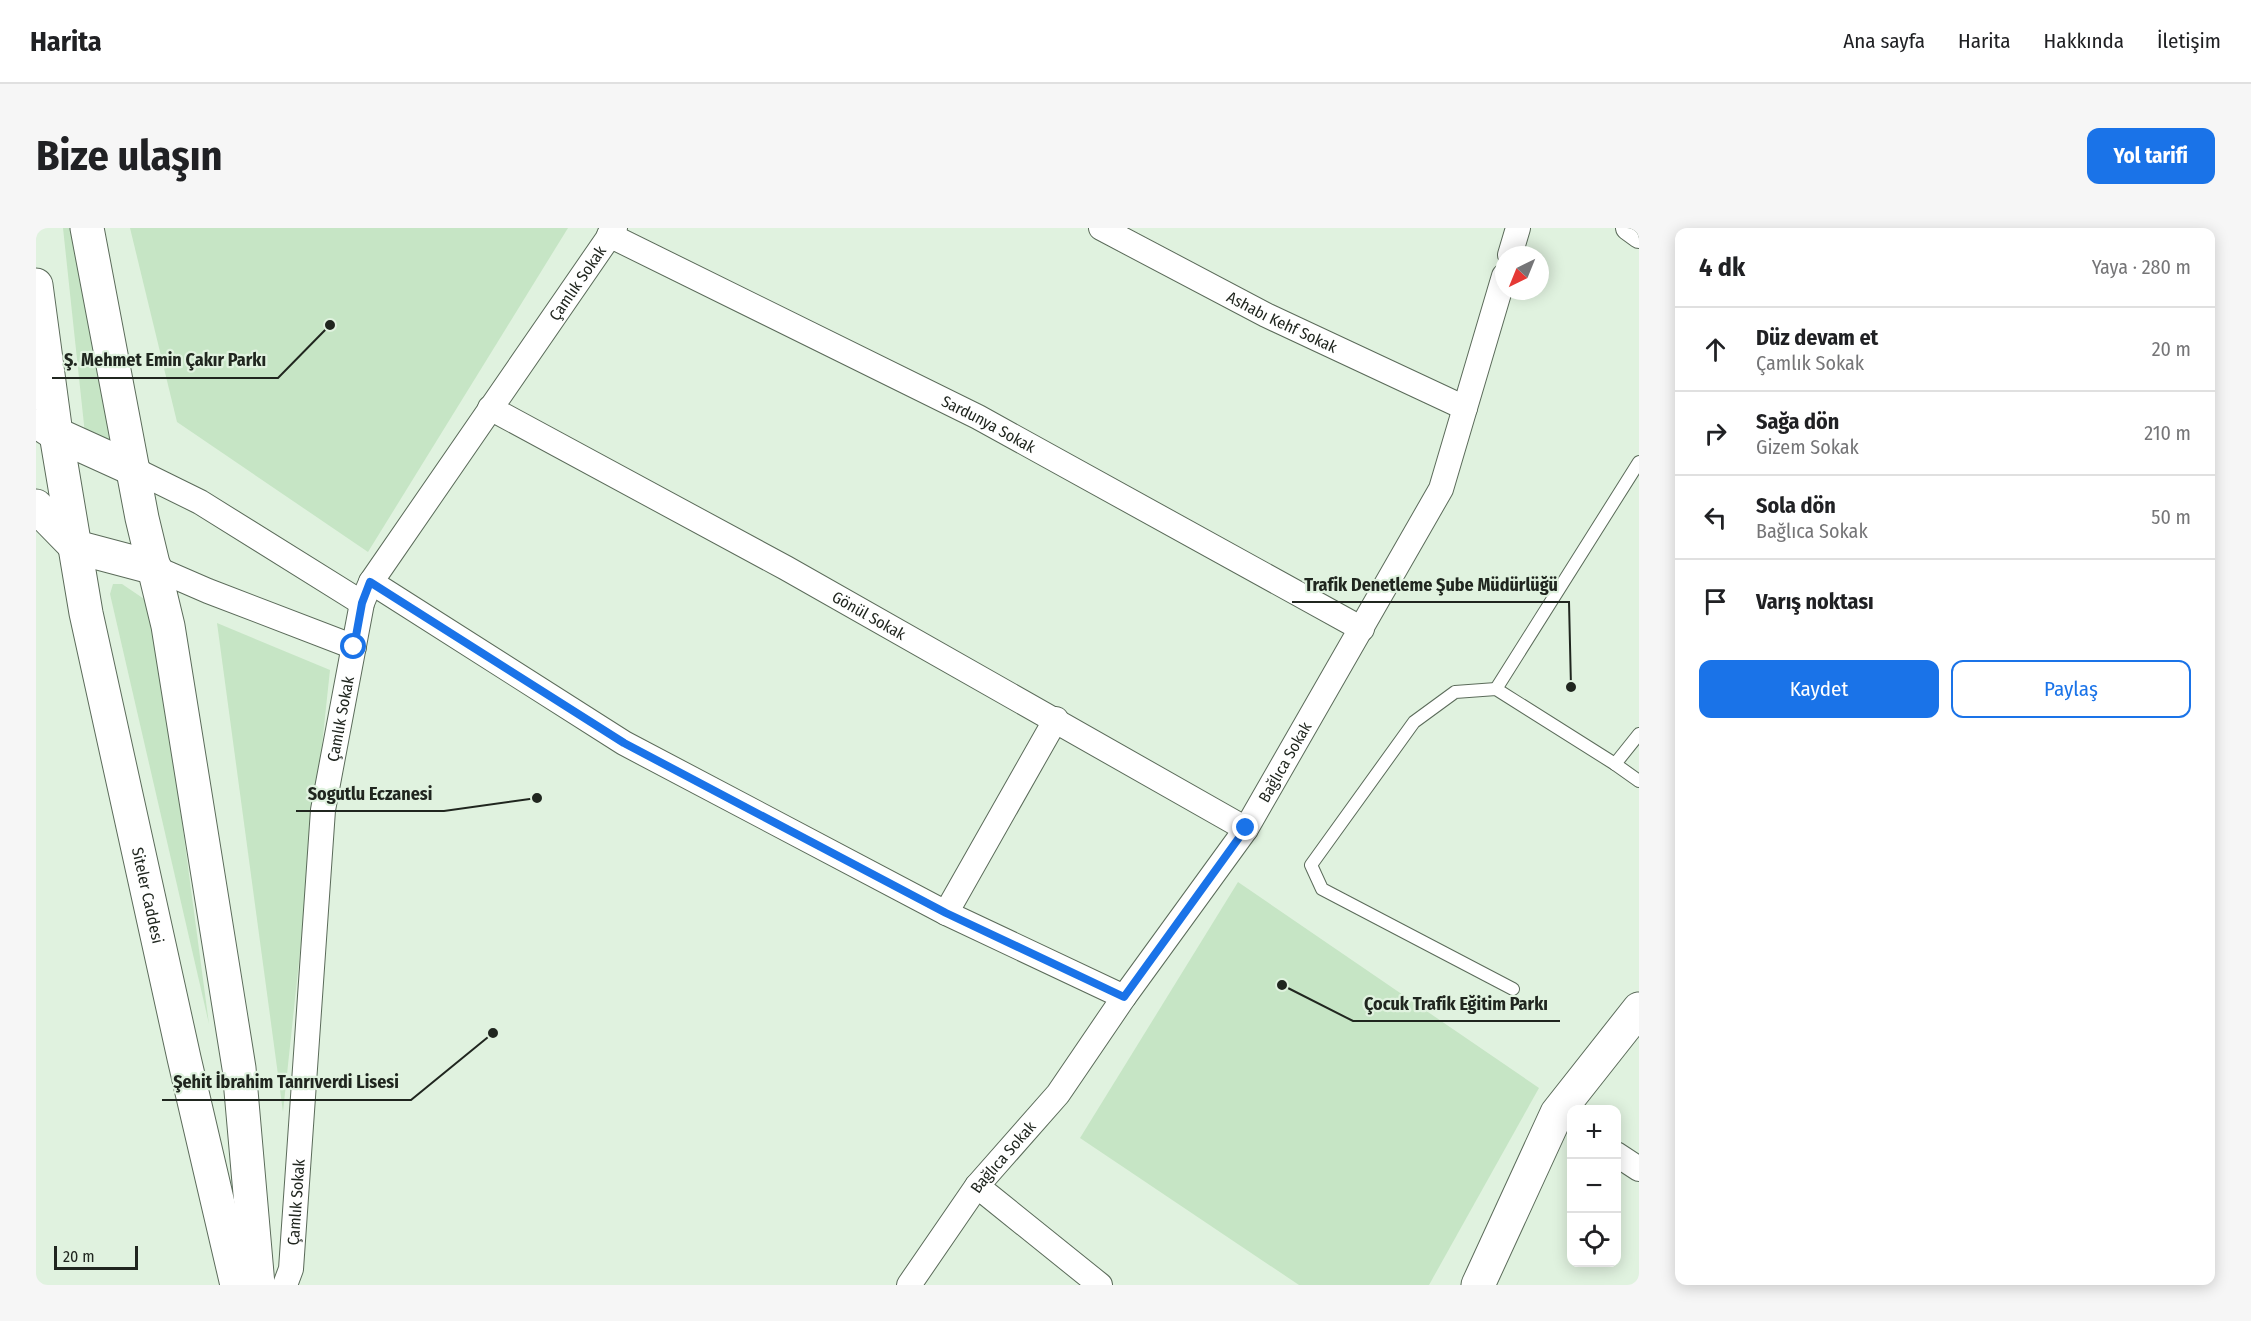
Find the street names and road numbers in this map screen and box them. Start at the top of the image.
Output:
street label: Çamlık Sokak [545,242,610,325]
street label: Ashabı Kehf Sokak [1224,287,1340,357]
street label: Sardunya Sokak [938,392,1039,457]
street label: Gönül Sokak [829,587,909,644]
street label: Çamlık Sokak [323,674,358,763]
street label: Bağlıca Sokak [1254,718,1316,806]
street label: Siteler Caddesi [128,846,168,945]
street label: Bağlıca Sokak [966,1117,1040,1196]
street label: Çamlık Sokak [284,1158,309,1246]

